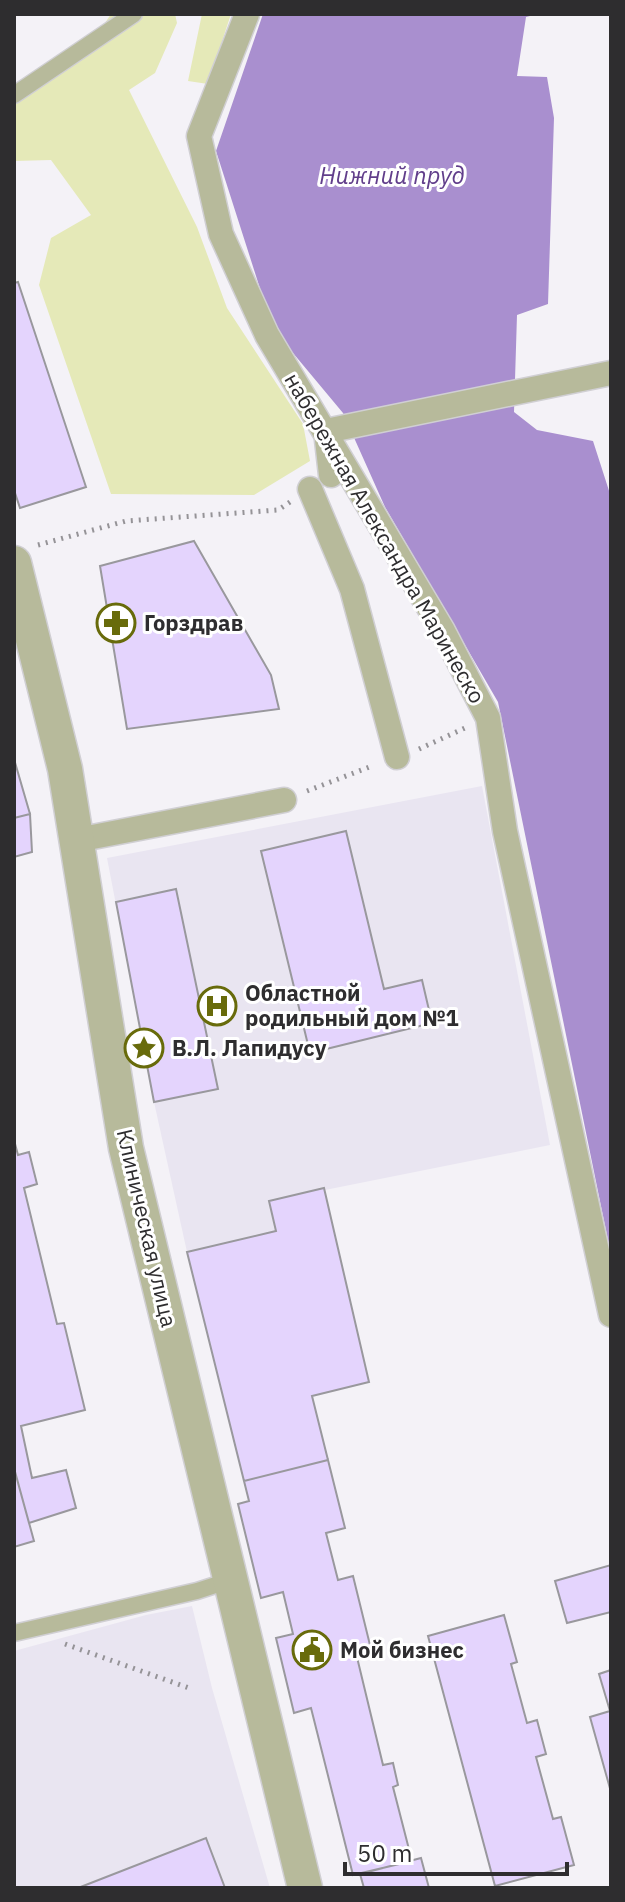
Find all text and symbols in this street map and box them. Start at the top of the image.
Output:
water label: Нижний пруд [319,159,465,191]
street label: набережная Александра Маринеско [279,367,492,708]
pharmacy icon: Горздрав [95,602,137,644]
place label: Горздрав [144,608,243,637]
place label: Областной родильный дом №1 [245,978,459,1032]
hospital icon: Областной родильный дом №1 [196,985,238,1027]
place icon: В.Л. Лапидусу [123,1027,165,1069]
place label: В.Л. Лапидусу [172,1033,327,1062]
street label: Клиническая улица [111,1126,184,1330]
public building icon: Мой бизнес [291,1629,333,1671]
place label: Мой бизнес [340,1635,464,1664]
scale bar [345,1826,567,1876]
text: 50 m [357,1837,412,1869]

